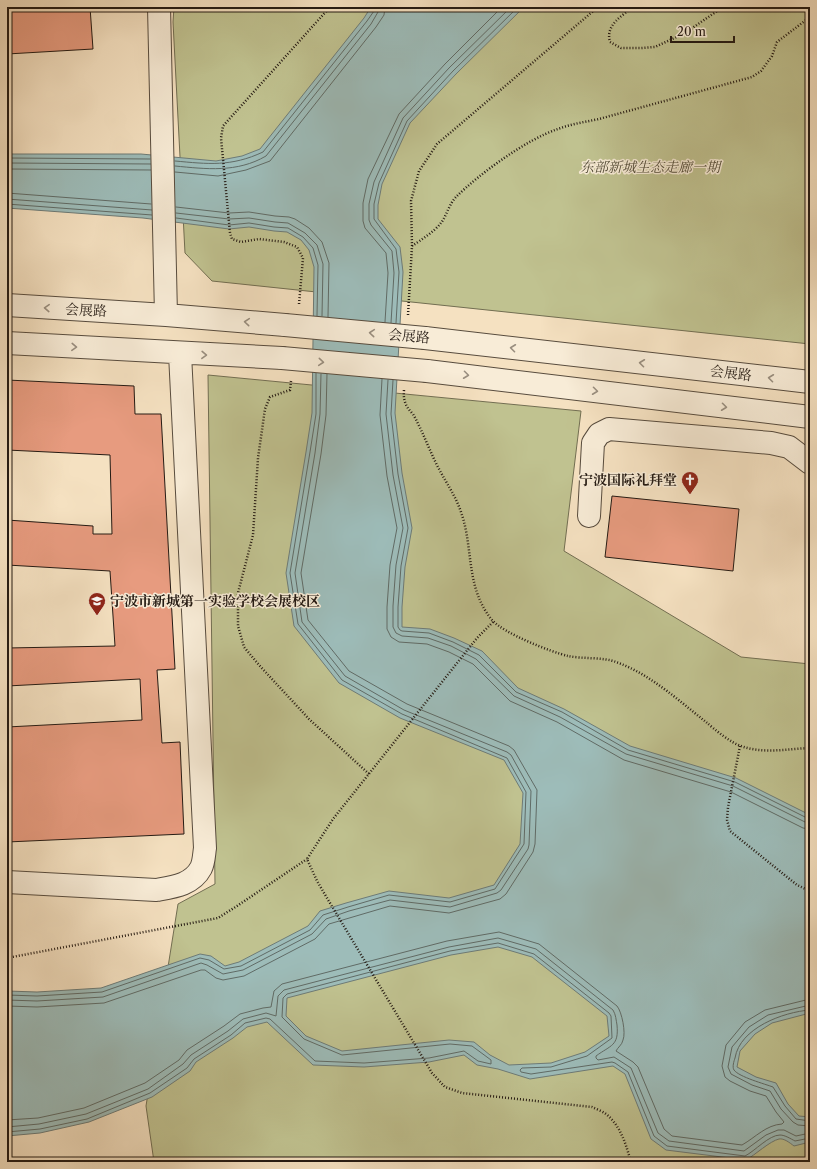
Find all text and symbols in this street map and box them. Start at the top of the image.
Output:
scale bar [671,18,734,44]
text: 20 m [677,24,706,39]
park label: 东部新城生态走廊一期 [580,158,723,176]
street label: 会展路 [65,300,107,320]
one-way arrow [44,303,50,312]
one-way arrow [244,318,250,327]
street label: 会展路 [387,325,431,347]
one-way arrow [369,329,375,338]
one-way arrow [71,343,77,352]
one-way arrow [510,344,516,353]
one-way arrow [201,351,207,359]
one-way arrow [318,357,324,366]
one-way arrow [639,359,645,368]
street label: 会展路 [709,362,753,384]
one-way arrow [463,371,469,380]
one-way arrow [768,374,774,383]
one-way arrow [592,386,598,395]
one-way arrow [721,402,727,411]
church icon: 宁波国际礼拜堂 [680,470,700,495]
place label: 宁波国际礼拜堂 [579,471,677,489]
school or university icon: 宁波市新城第一实验学校会展校区 [87,591,107,616]
place label: 宁波市新城第一实验学校会展校区 [110,592,320,610]

